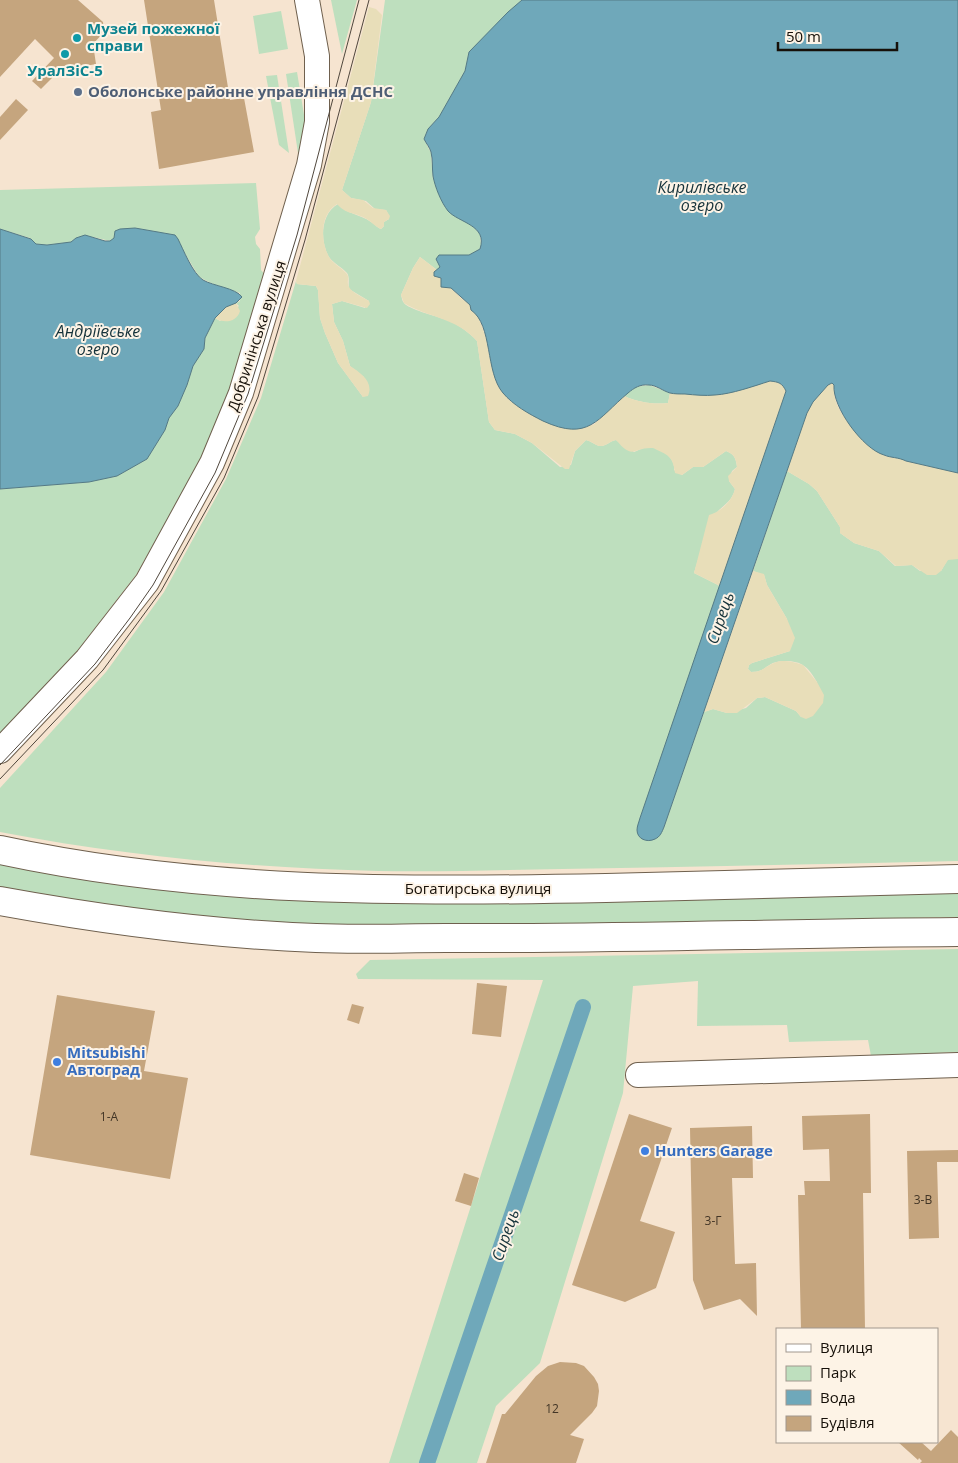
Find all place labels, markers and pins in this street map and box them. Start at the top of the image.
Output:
place label: Музей пожежної справи [87,18,220,55]
marker: Музей пожежної справи [71,32,83,44]
marker: УралЗіС-5 [59,48,71,60]
place label: УралЗіС-5 [27,60,103,80]
place label: Оболонське районне управління ДСНС [88,81,393,101]
marker: Оболонське районне управління ДСНС [72,86,84,98]
place label: Mitsubishi Автоград [67,1042,146,1079]
marker: Mitsubishi Автоград [51,1056,63,1068]
place label: Hunters Garage [655,1140,773,1160]
marker: Hunters Garage [639,1145,651,1157]

